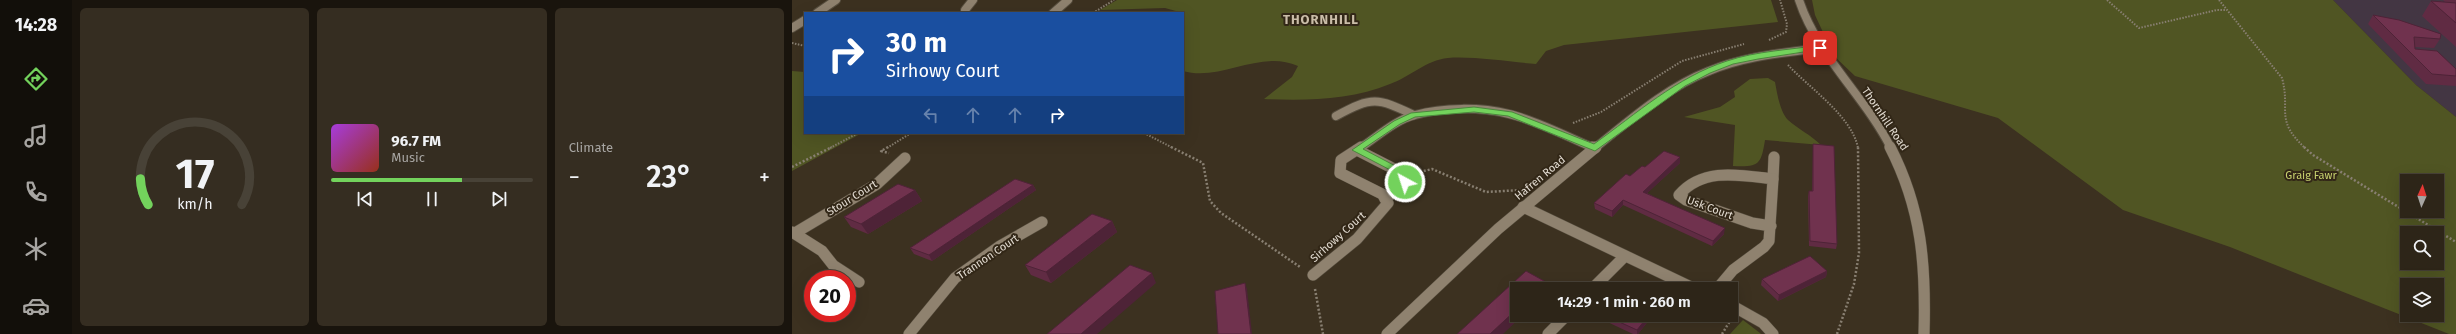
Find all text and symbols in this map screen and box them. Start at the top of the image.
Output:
district label: THORNHILL [1283,12,1359,27]
text: 14:28 [15,14,57,36]
text: 30 m [886,26,947,59]
icon: right [820,28,872,80]
pin [1803,31,1837,65]
icon: arrive [1809,37,1831,59]
text: Sirhowy Court [886,60,1000,82]
icon: directions [22,65,50,93]
street label: Thornhill Road [1859,85,1911,153]
icon: left [920,104,942,126]
icon: ahead [962,104,984,126]
icon: ahead [1004,104,1026,126]
icon: right [1046,104,1068,126]
icon: music [22,122,50,150]
text: 96.7 FM [391,132,441,150]
text: Climate [569,140,613,155]
text: 17 [175,149,214,199]
text: Music [391,150,425,165]
street label: Hafren Road [1512,153,1568,203]
text: 23° [646,159,692,195]
position arrow [1384,161,1426,203]
text: − [569,164,580,191]
text: + [759,164,770,191]
park label: Graig Fawr [2285,169,2337,182]
north arrow [2400,174,2444,218]
map controls [2400,174,2444,322]
street label: Stour Court [824,177,880,219]
icon: phone [22,178,50,206]
icon: previous [354,188,376,210]
icon: pause [421,188,443,210]
icon: next [488,188,510,210]
street label: Usk Court [1685,194,1735,222]
text: km/h [177,196,212,213]
street label: Sirhowy Court [1308,209,1368,265]
button: search [2400,226,2444,270]
street label: Trannon Court [955,232,1021,282]
icon: climate [22,235,50,263]
speed limit sign: 20 [804,270,856,322]
button: layers [2400,278,2444,322]
icon: car [22,292,50,320]
text: 14:29 · 1 min · 260 m [1557,293,1691,311]

